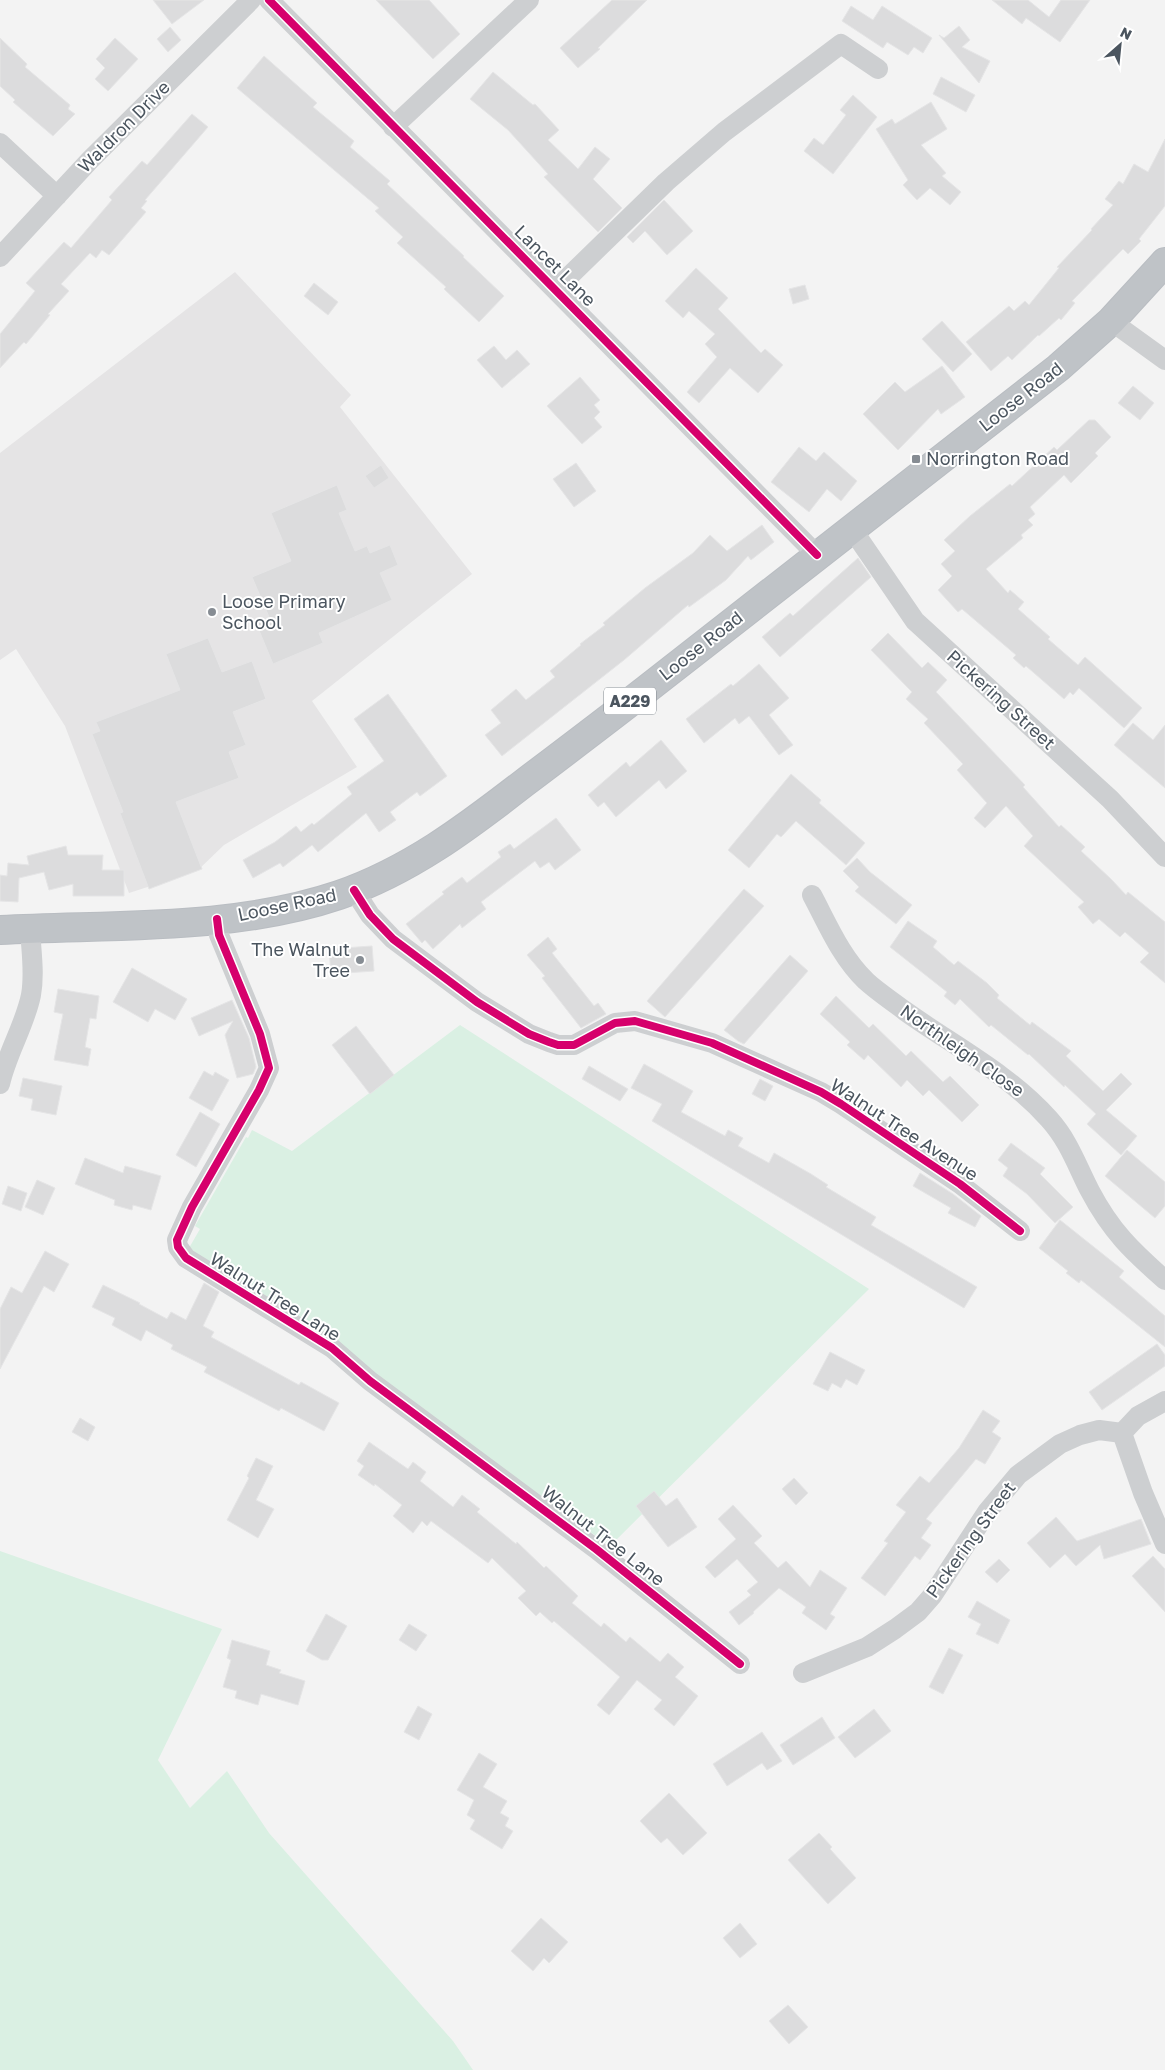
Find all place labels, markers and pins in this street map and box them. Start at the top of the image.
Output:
place label: Norrington Road [926,447,1069,469]
marker: Norrington Road [910,453,922,465]
place label: Loose Primary School [222,590,346,633]
marker: Loose Primary School [206,606,218,618]
place label: The Walnut Tree [251,938,350,981]
marker: The Walnut Tree [354,954,366,966]

